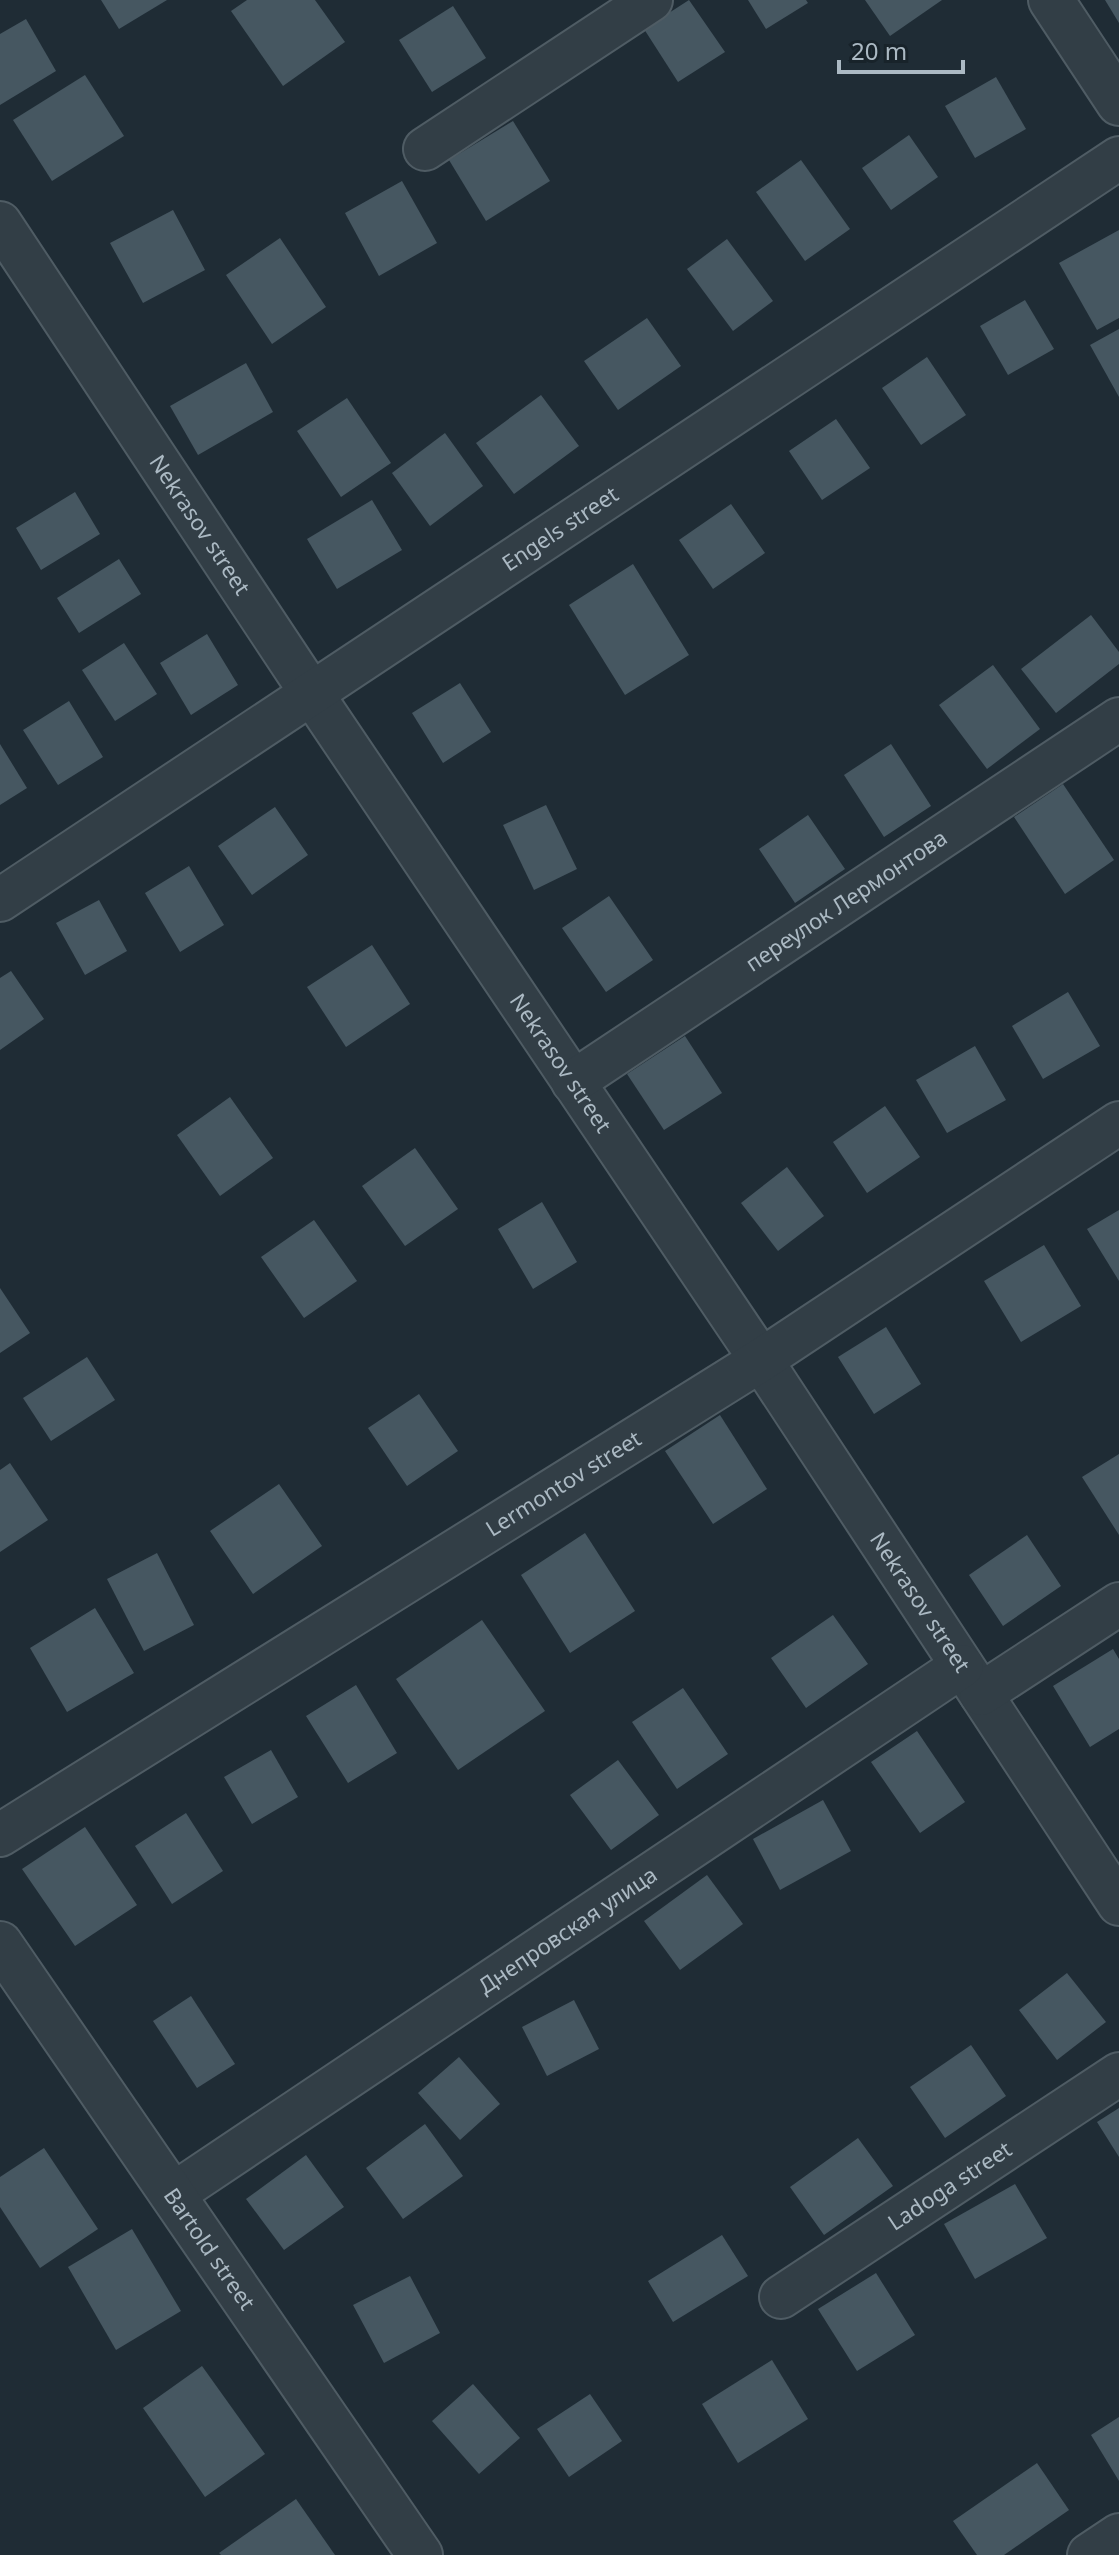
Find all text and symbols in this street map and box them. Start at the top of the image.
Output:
scale bar [839,24,963,74]
text: 20 m [851,34,907,67]
street label: Nekrasov street [143,448,258,600]
street label: Engels street [495,478,624,577]
street label: переулок Лермонтова [739,822,952,977]
street label: Nekrasov street [504,987,619,1138]
street label: Lermontov street [479,1423,646,1542]
street label: Nekrasov street [864,1526,978,1678]
street label: Днепровская улица [472,1859,662,2000]
street label: Ladoga street [881,2133,1017,2237]
street label: Bartold street [158,2181,263,2315]

